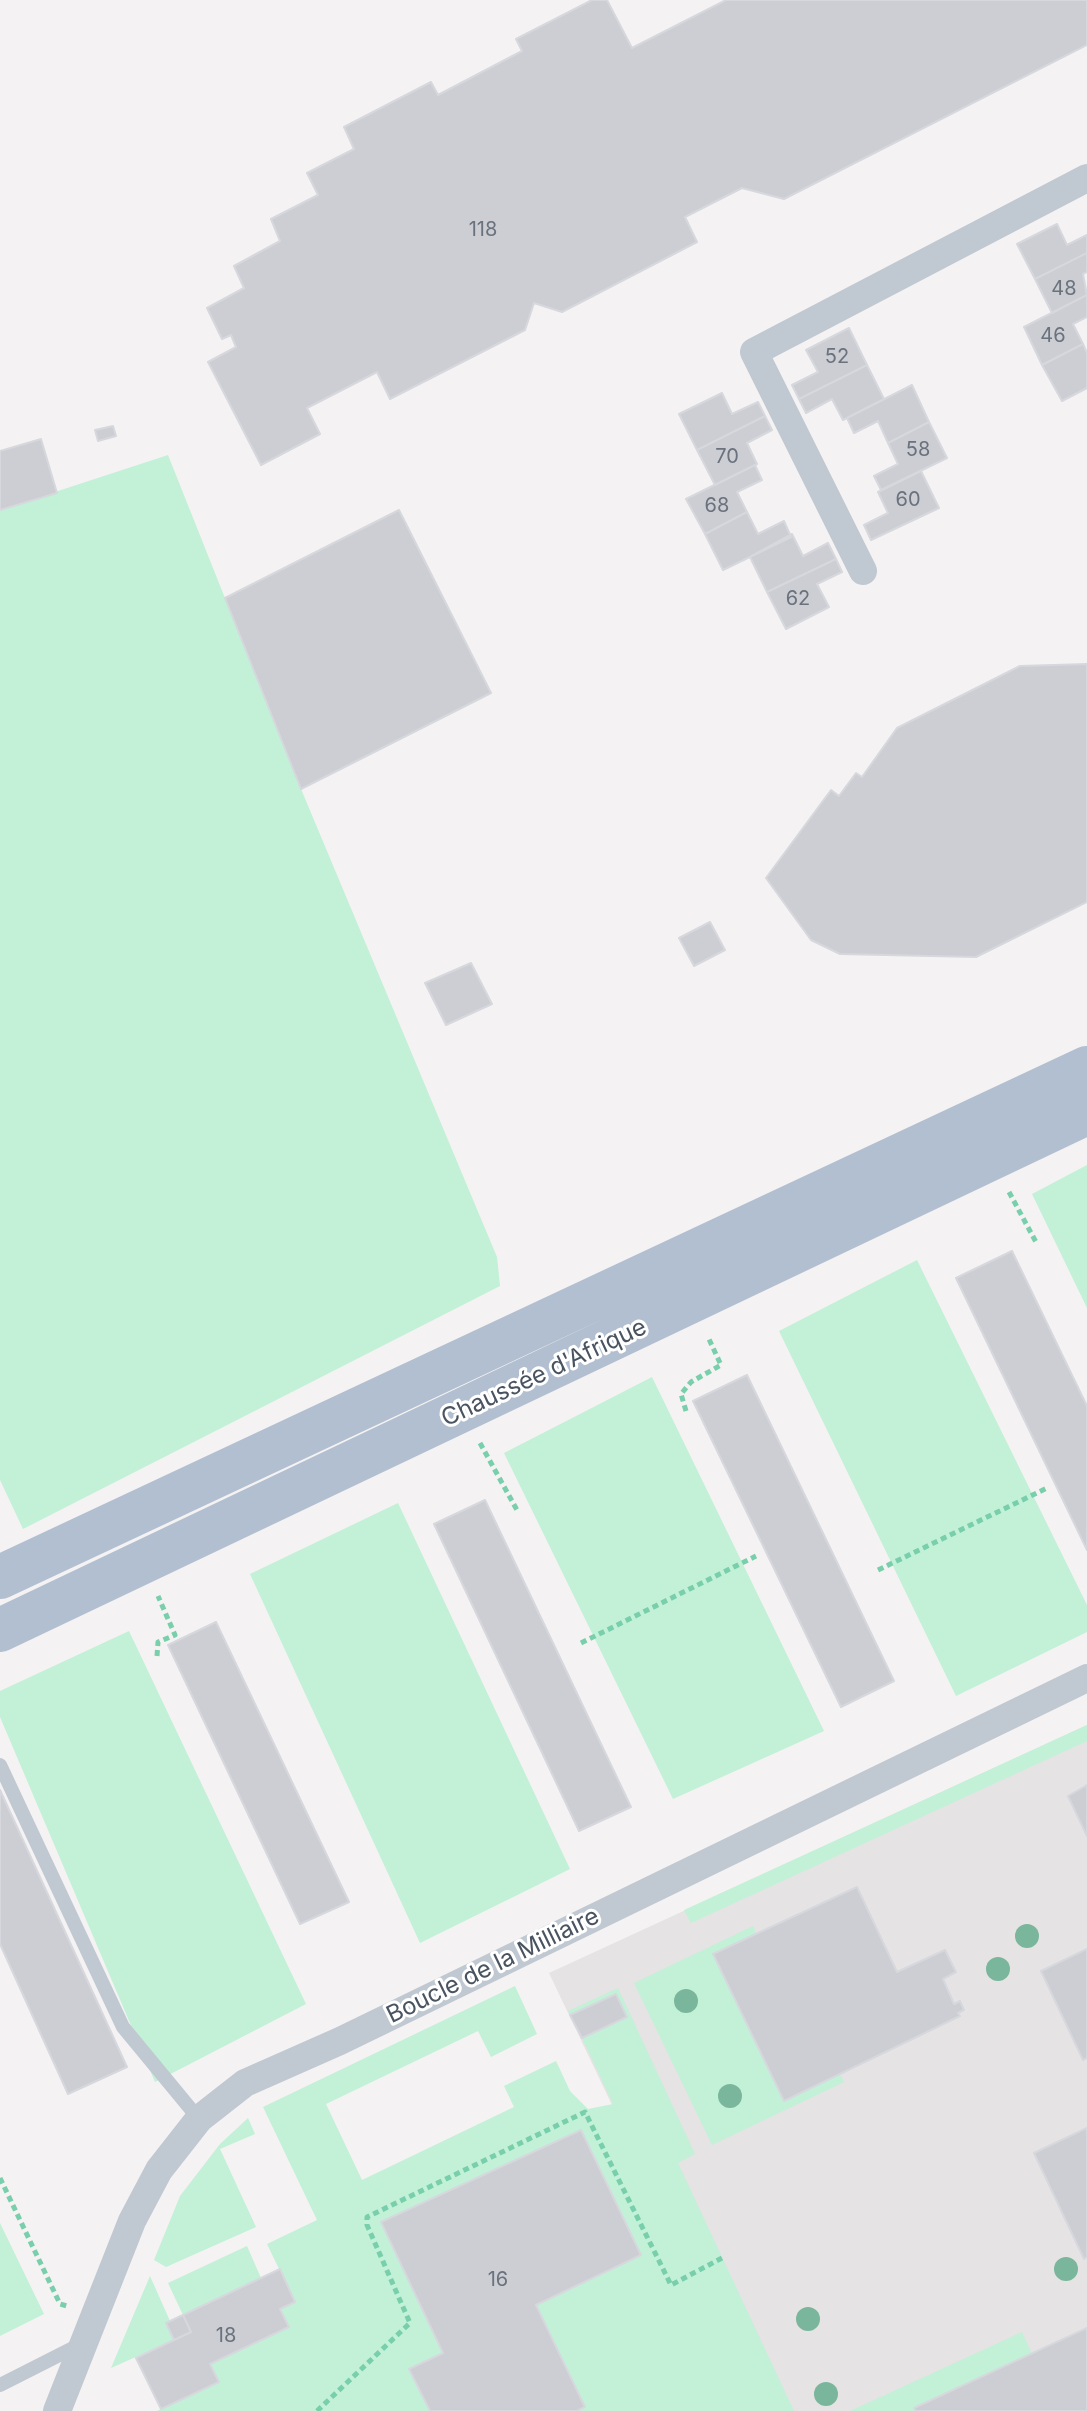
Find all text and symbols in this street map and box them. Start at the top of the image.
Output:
house number: 118 [469,218,497,242]
house number: 48 [1051,277,1077,301]
house number: 46 [1040,324,1066,348]
house number: 52 [825,345,849,369]
house number: 58 [906,438,930,462]
house number: 70 [715,445,739,469]
house number: 60 [895,488,921,512]
house number: 68 [705,494,729,518]
house number: 62 [786,587,810,611]
street label: Chaussée d'Afrique [437,1313,651,1433]
street label: Boucle de la Milliaire [382,1902,604,2030]
house number: 16 [488,2268,508,2292]
house number: 18 [216,2324,236,2348]

